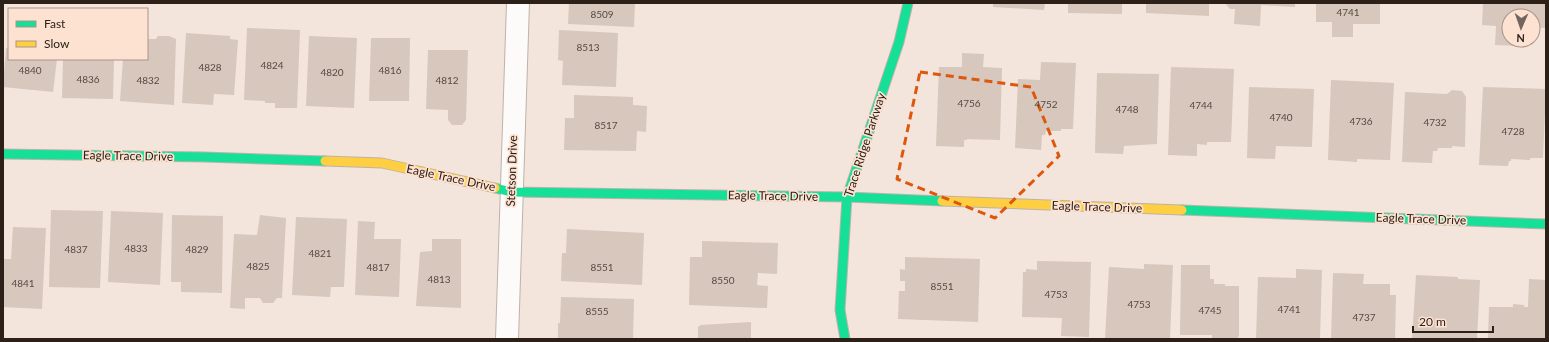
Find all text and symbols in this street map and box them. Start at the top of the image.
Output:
house number: 4741 [1336,6,1360,18]
legend [8,8,148,60]
house number: 8509 [590,8,614,20]
north arrow [1501,8,1541,48]
text: Fast [44,16,66,31]
text: N [1516,32,1525,45]
text: Slow [44,36,70,51]
house number: 8513 [576,41,600,53]
house number: 4824 [260,59,284,71]
house number: 4828 [198,61,222,73]
house number: 4840 [18,64,42,76]
house number: 4816 [378,64,402,76]
house number: 4820 [320,66,344,78]
house number: 4836 [76,73,100,85]
house number: 4832 [136,74,160,86]
house number: 4812 [435,74,459,86]
street label: Trace Ridge Parkway [841,90,889,199]
house number: 4756 [957,97,981,109]
house number: 4752 [1034,98,1058,110]
house number: 4744 [1189,99,1213,111]
house number: 4748 [1115,103,1139,115]
house number: 4740 [1269,111,1293,123]
house number: 4736 [1349,115,1373,127]
house number: 4732 [1423,116,1447,128]
house number: 8517 [594,119,618,131]
house number: 4728 [1501,125,1525,137]
street label: Stetson Drive [503,135,520,207]
street label: Eagle Trace Drive [83,147,173,164]
street label: Eagle Trace Drive [405,161,497,194]
street label: Eagle Trace Drive [728,187,818,204]
street label: Eagle Trace Drive [1051,197,1143,216]
street label: Eagle Trace Drive [1375,209,1467,228]
house number: 4833 [124,242,148,254]
house number: 4837 [64,243,88,255]
house number: 4829 [185,243,209,255]
house number: 4821 [308,247,332,259]
house number: 4825 [246,260,270,272]
house number: 4817 [366,261,390,273]
house number: 8551 [590,261,614,273]
house number: 4813 [427,273,451,285]
house number: 8550 [711,274,735,286]
house number: 4841 [11,277,35,289]
house number: 8551 [930,280,954,292]
house number: 4753 [1044,288,1068,300]
house number: 4753 [1127,298,1151,310]
house number: 4741 [1277,303,1301,315]
house number: 4745 [1198,304,1222,316]
house number: 8555 [585,305,609,317]
scale bar [1413,308,1493,334]
house number: 4737 [1352,311,1376,323]
text: 20 m [1419,314,1446,329]

